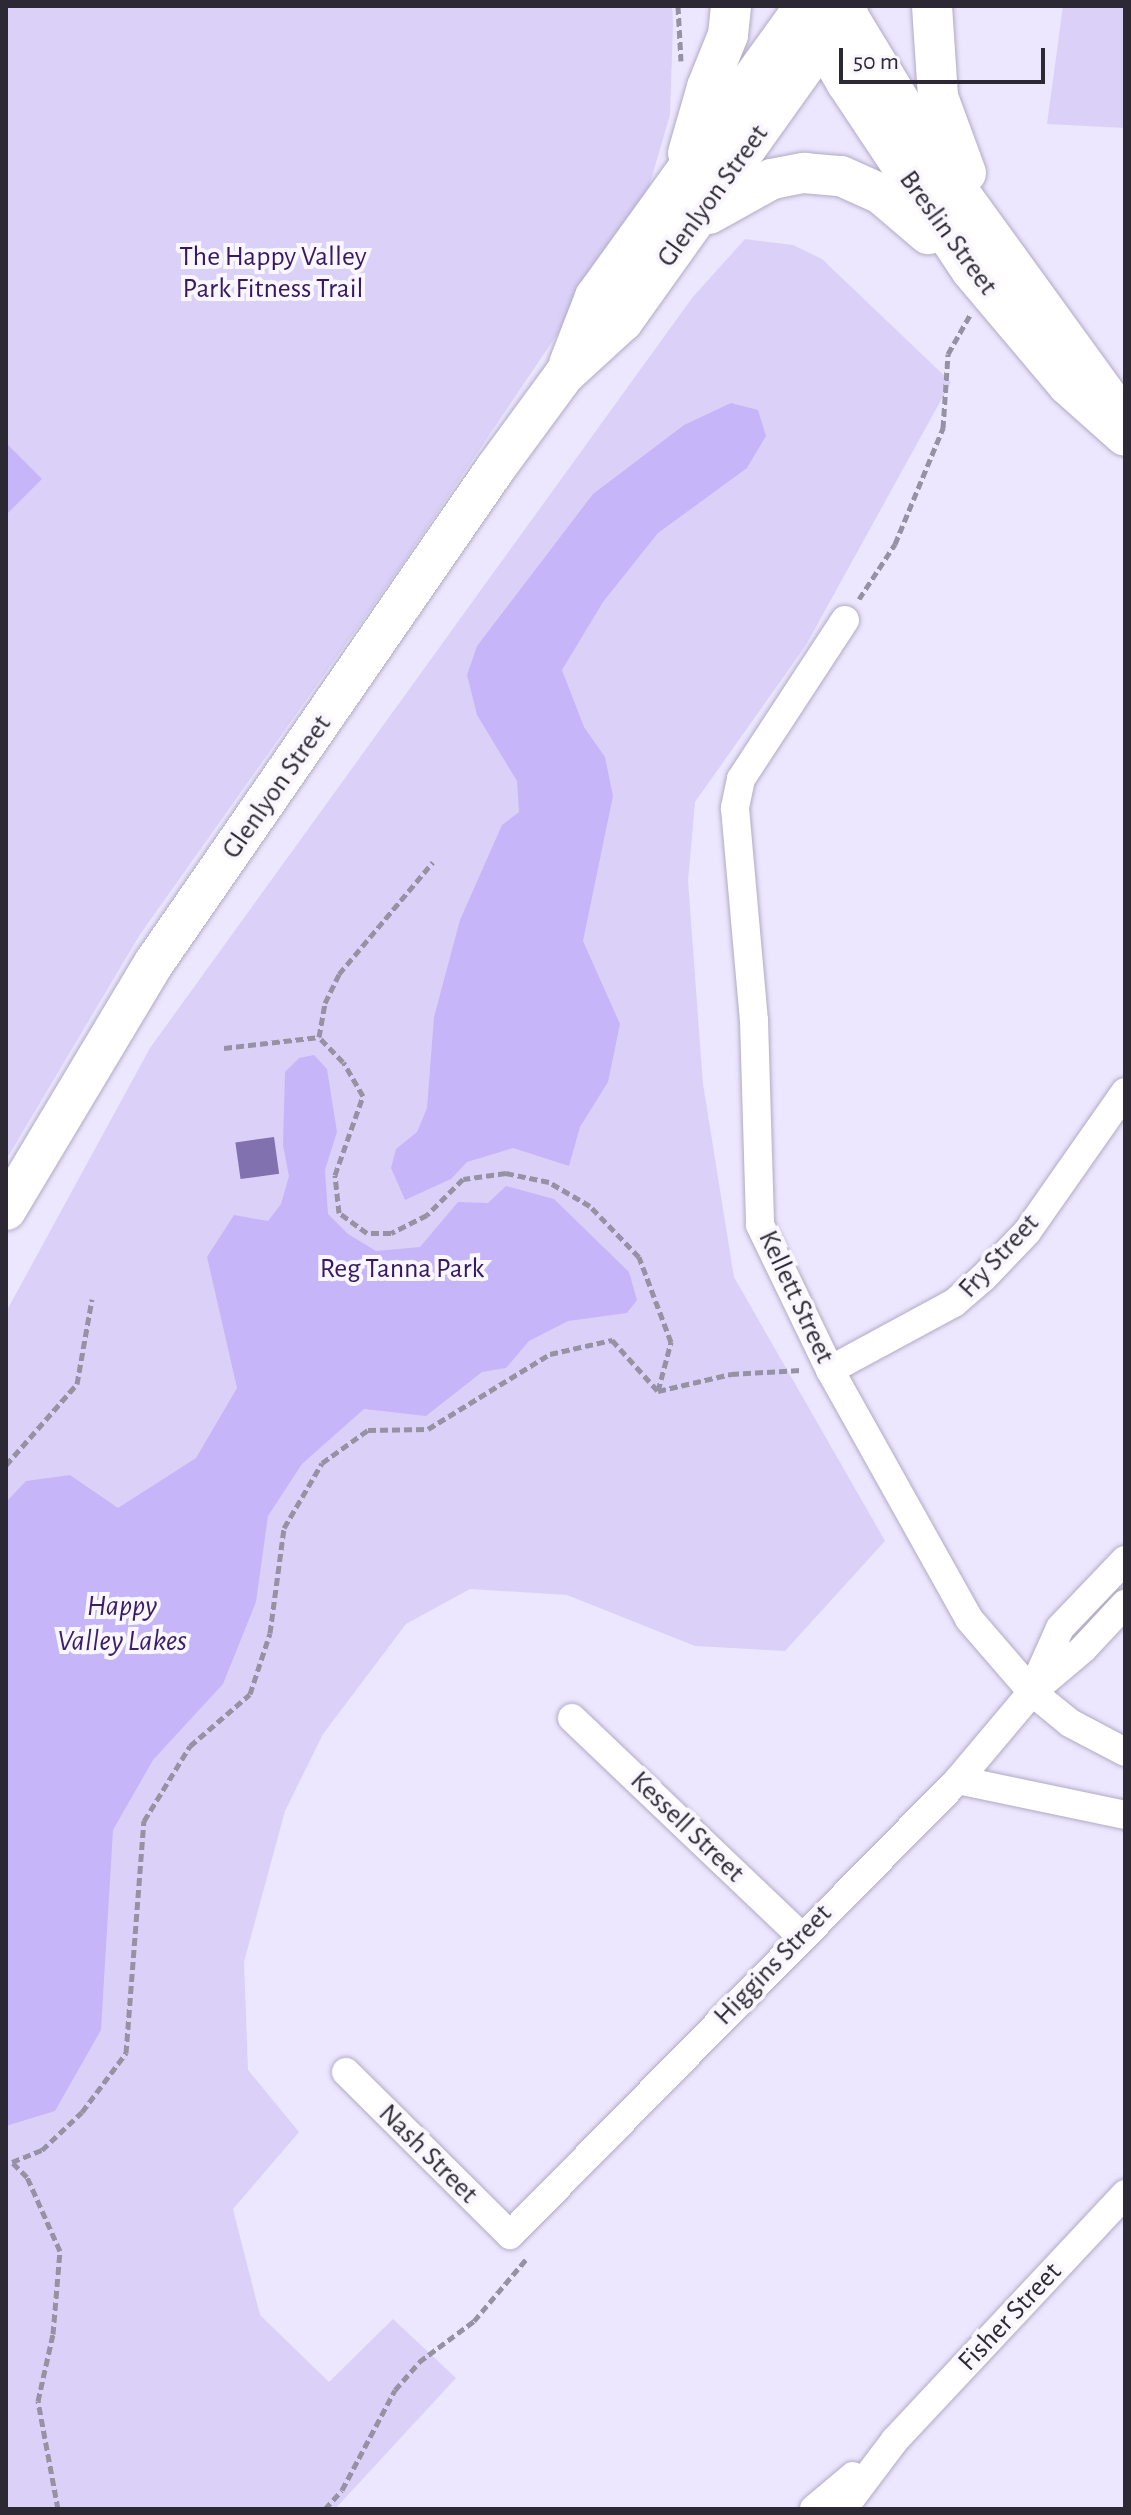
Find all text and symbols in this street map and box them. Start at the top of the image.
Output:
scale bar [843,32,1049,82]
text: 50 m [853,50,899,74]
street label: Glenlyon Street [650,118,776,274]
street label: Breslin Street [892,164,1004,302]
park label: The Happy Valley Park Fitness Trail [179,240,367,306]
street label: Glenlyon Street [215,709,339,865]
street label: Fry Street [952,1207,1046,1305]
street label: Kellett Street [751,1225,841,1369]
park label: Reg Tanna Park [320,1252,484,1286]
water label: Happy Valley Lakes [57,1588,187,1658]
street label: Kessell Street [623,1764,751,1890]
street label: Higgins Street [707,1897,839,2033]
street label: Nash Street [371,2097,485,2211]
street label: Fisher Street [951,2256,1069,2378]

